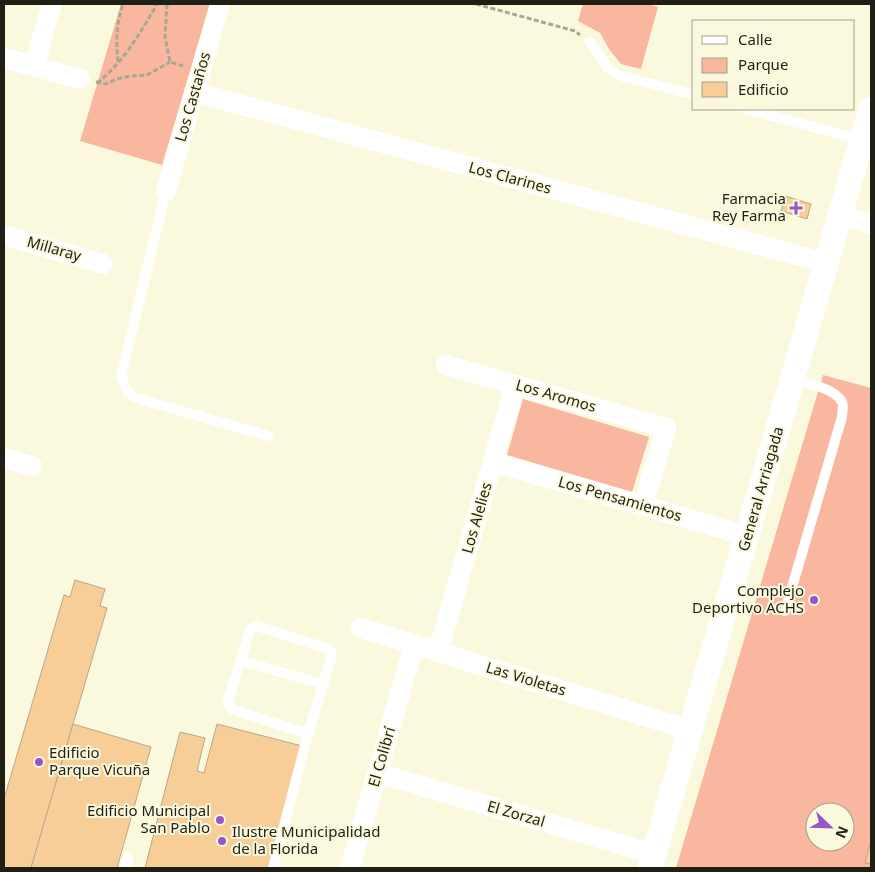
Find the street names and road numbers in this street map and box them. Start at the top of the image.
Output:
street label: Los Castaños [170,50,214,144]
street label: Los Clarines [467,156,554,198]
street label: Millaray [25,231,84,265]
street label: Los Aromos [514,374,599,416]
street label: General Arriagada [733,424,787,553]
street label: Los Pensamientos [556,471,684,525]
street label: Los Alelies [456,480,496,556]
street label: Las Violetas [484,656,569,700]
street label: El Colibrí [363,723,399,789]
street label: El Zorzal [485,795,548,831]

